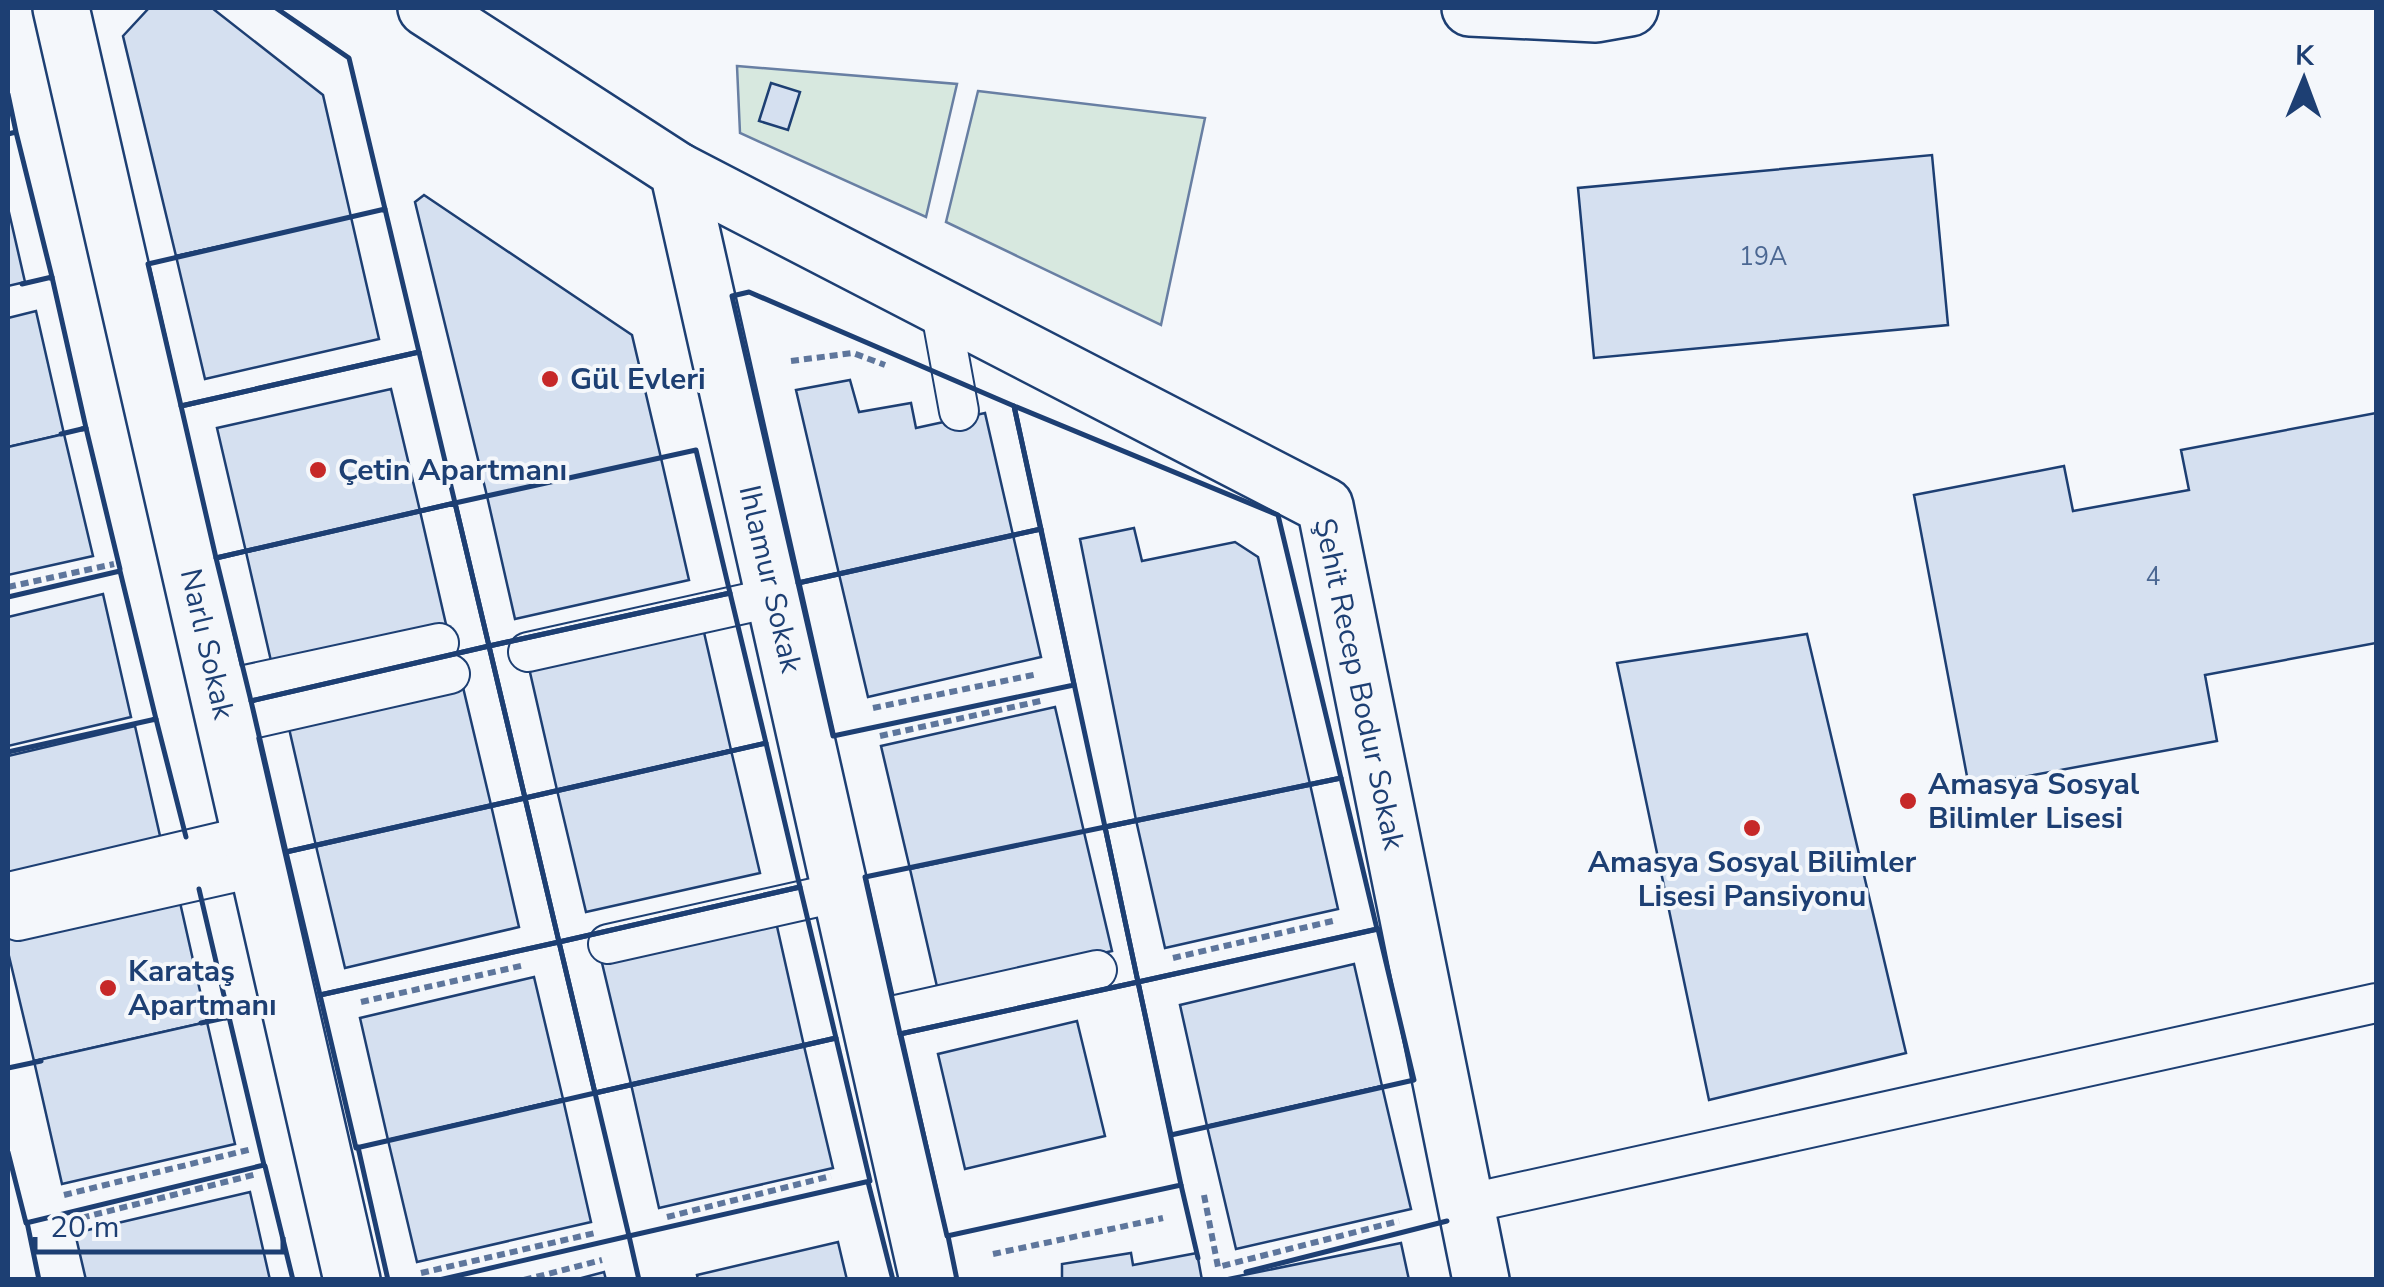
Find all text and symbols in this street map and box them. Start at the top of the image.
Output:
north arrow [2254,30,2354,130]
text: K [2295,37,2315,75]
house number: 19A [1739,240,1787,274]
place label: Gül Evleri [570,359,706,400]
marker: Gül Evleri [539,368,561,390]
place label: Çetin Apartmanı [338,450,567,491]
marker: Çetin Apartmanı [307,459,329,481]
street label: Ihlamur Sokak [729,481,812,678]
street label: Şehit Recep Bodur Sokak [1304,515,1414,854]
house number: 4 [2145,560,2161,594]
street label: Narlı Sokak [170,565,244,724]
place label: Amasya Sosyal Bilimler Lisesi [1928,764,2140,839]
marker: Amasya Sosyal Bilimler Lisesi [1897,790,1919,812]
marker: Amasya Sosyal Bilimler Lisesi Pansiyonu [1741,817,1763,839]
place label: Amasya Sosyal Bilimler Lisesi Pansiyonu [1588,842,1917,917]
place label: Karataş Apartmanı [128,951,277,1026]
marker: Karataş Apartmanı [97,977,119,999]
scale bar [35,1192,282,1254]
text: 20 m [50,1207,119,1248]

